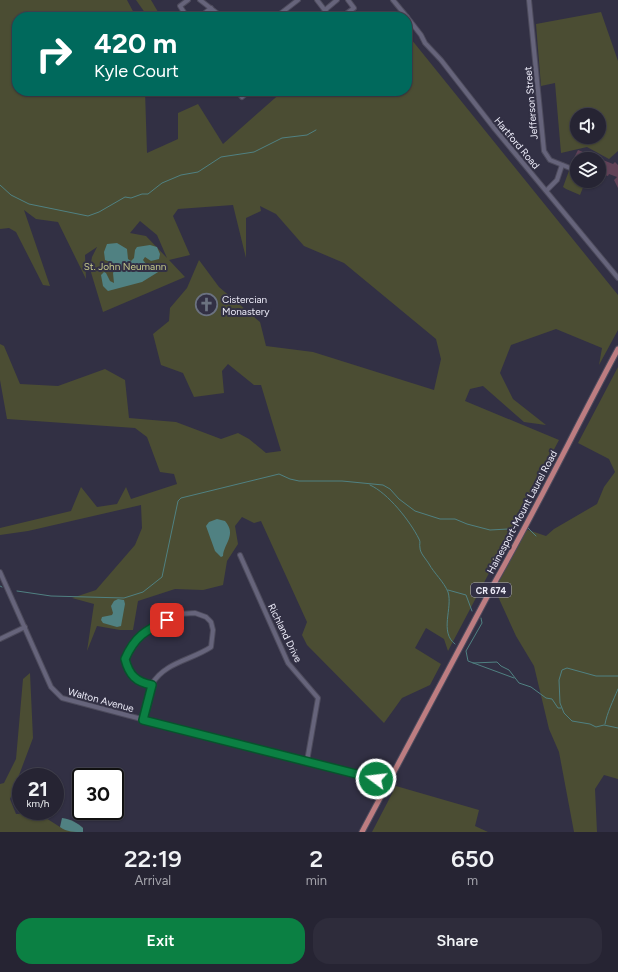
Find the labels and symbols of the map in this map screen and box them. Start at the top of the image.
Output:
street label: Jefferson Street [521,66,541,140]
street label: Hartford Road [491,114,543,172]
park label: St. John Neumann [84,260,167,273]
church icon: Cistercian Monastery [194,292,220,318]
place label: Cistercian Monastery [222,293,270,318]
street label: Hainesport-Mount Laurel Road [484,448,560,576]
road number: CR 674 [471,583,511,597]
street label: Richland Drive [265,601,305,665]
pin [150,603,184,637]
street label: Walton Avenue [67,685,136,715]
position arrow [355,758,397,800]
speed limit sign: 30 [72,768,124,820]

